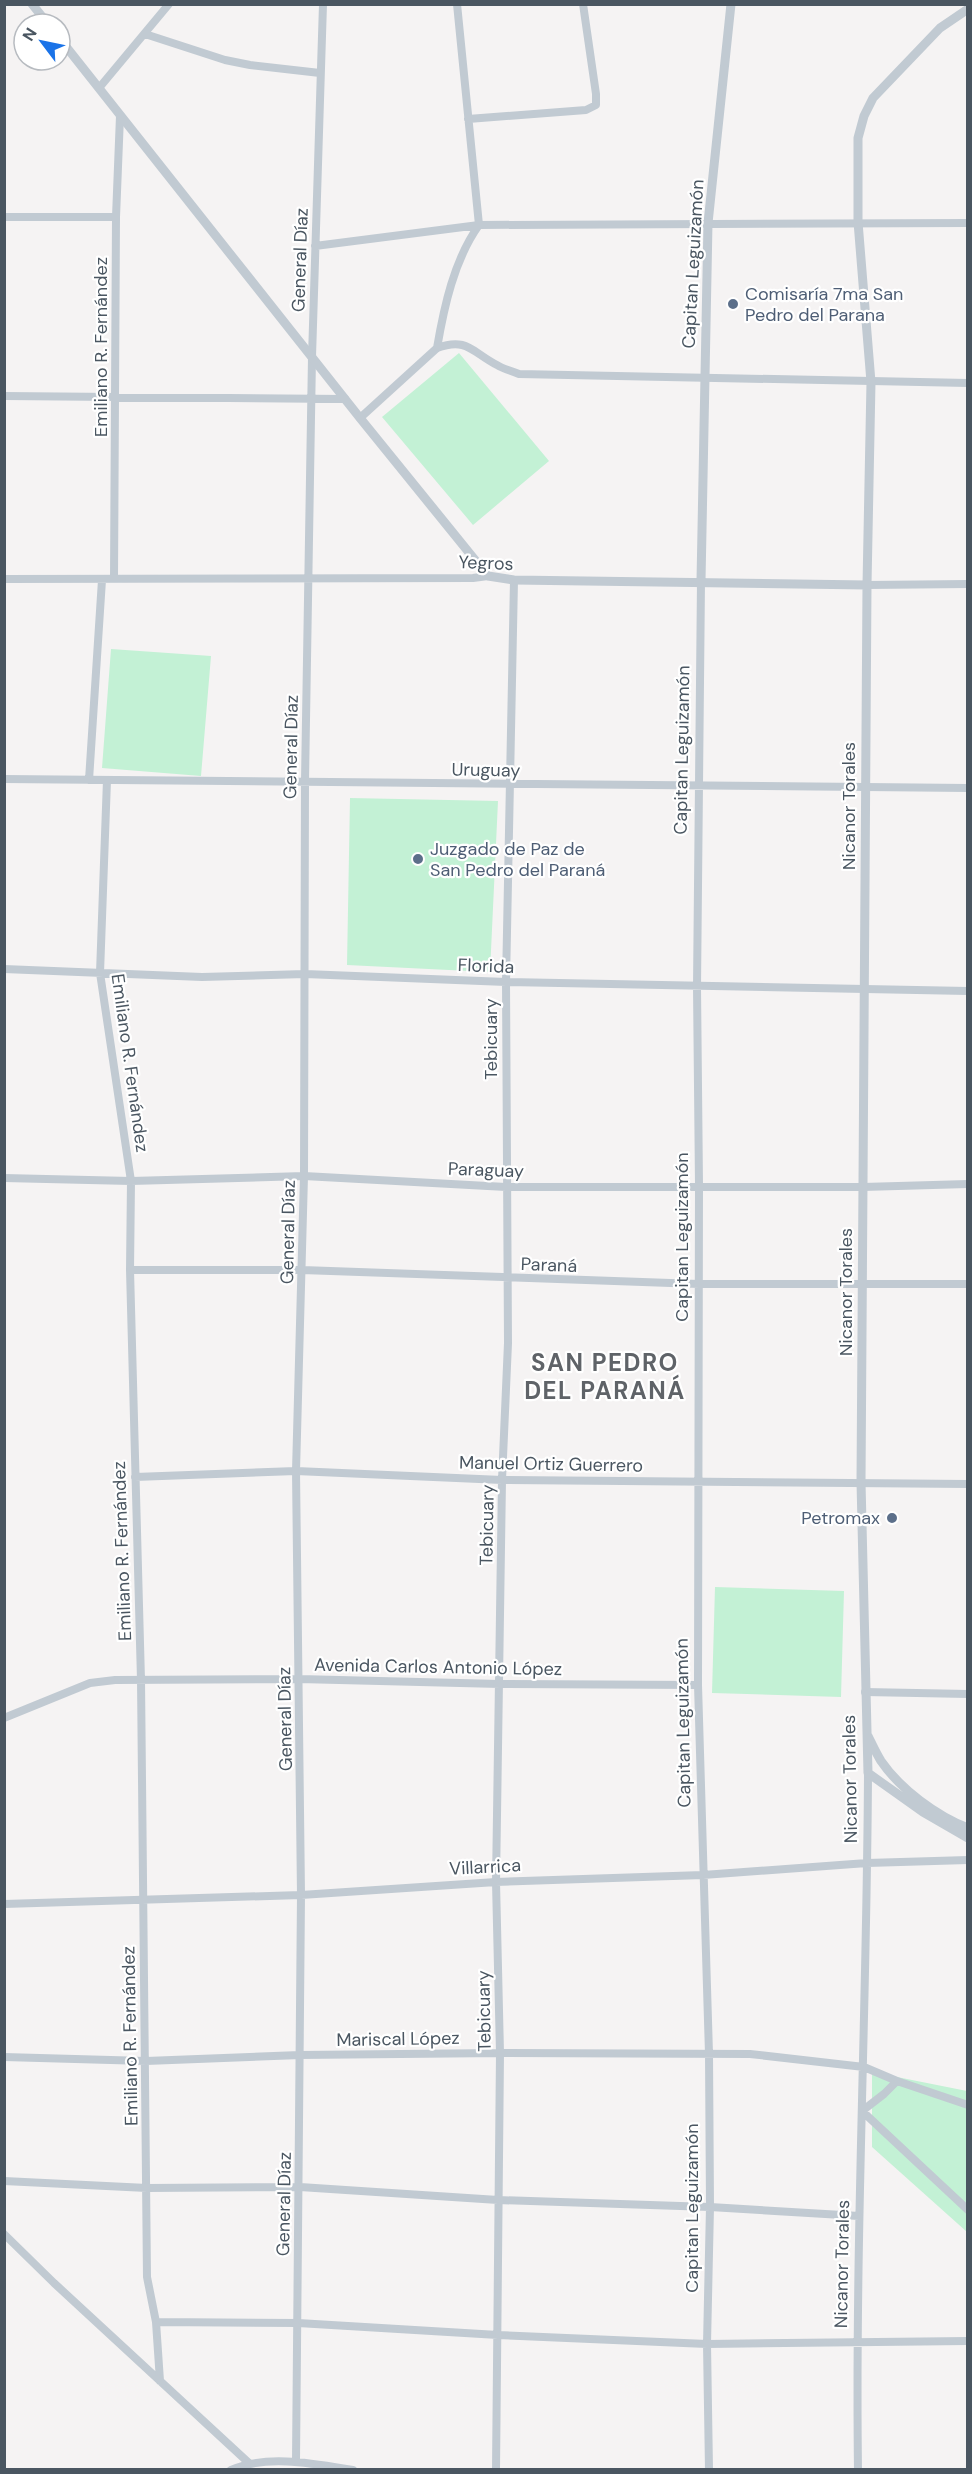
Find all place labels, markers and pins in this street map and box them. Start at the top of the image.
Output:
place label: Comisaría 7ma San Pedro del Parana [745,282,903,327]
marker: Comisaría 7ma San Pedro del Parana [726,297,740,311]
place label: Juzgado de Paz de San Pedro del Paraná [430,837,605,882]
marker: Juzgado de Paz de San Pedro del Paraná [411,852,425,866]
place label: Petromax [801,1506,880,1530]
marker: Petromax [885,1511,899,1525]

